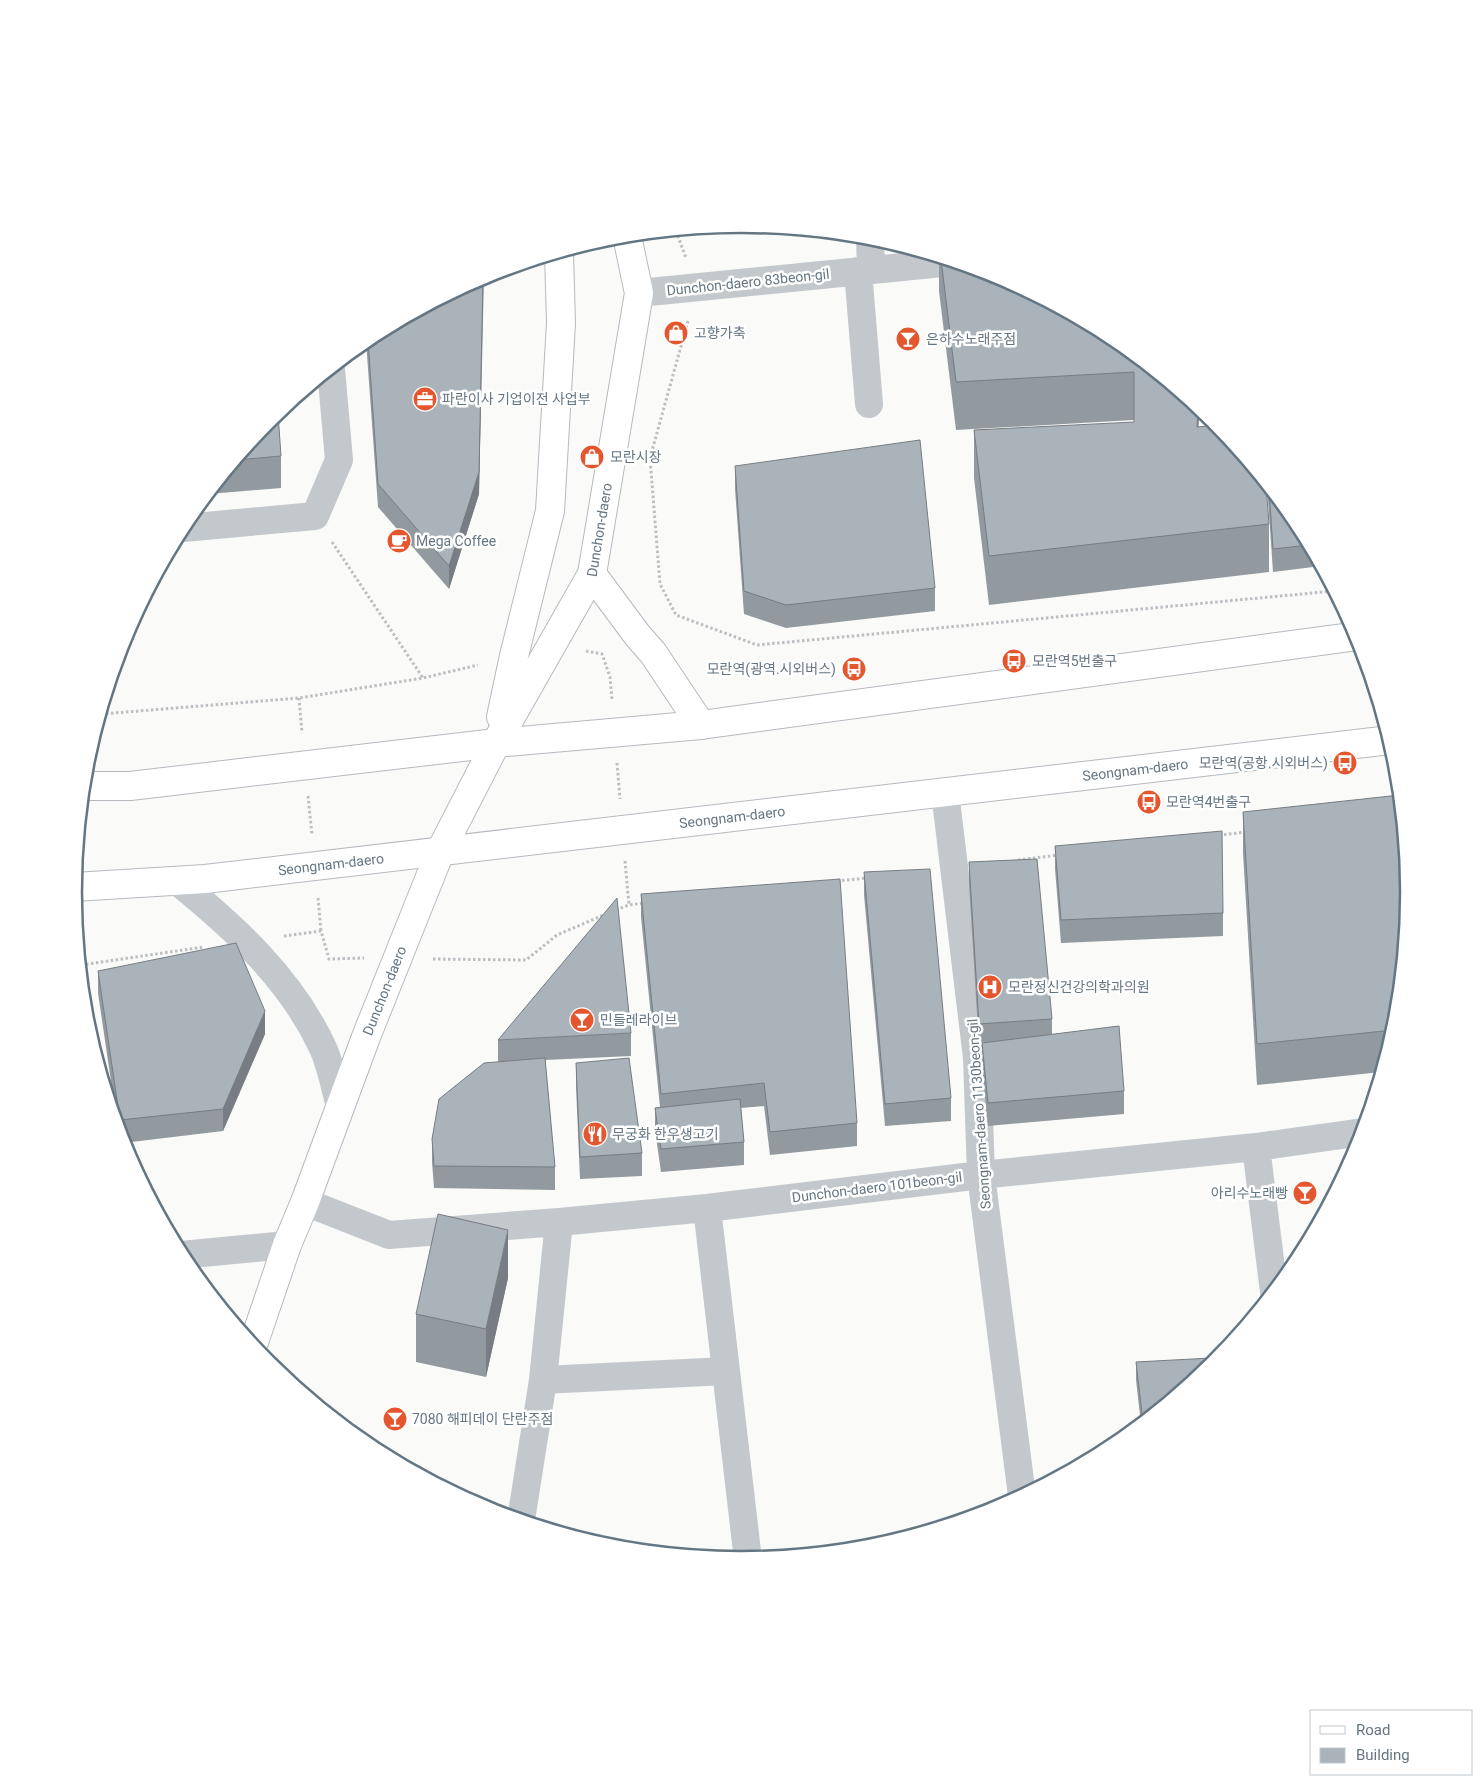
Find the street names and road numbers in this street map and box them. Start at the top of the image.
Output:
street label: Dunchon-daero 83beon-gil [666,265,830,299]
street label: Dunchon-daero [584,482,615,578]
street label: Seongnam-daero [1082,756,1189,784]
street label: Seongnam-daero [678,803,786,831]
street label: Seongnam-daero [277,850,385,878]
street label: Dunchon-daero [359,944,410,1038]
street label: Seongnam-daero 1130beon-gil [964,1018,994,1210]
street label: Dunchon-daero 101beon-gil [791,1169,963,1205]

